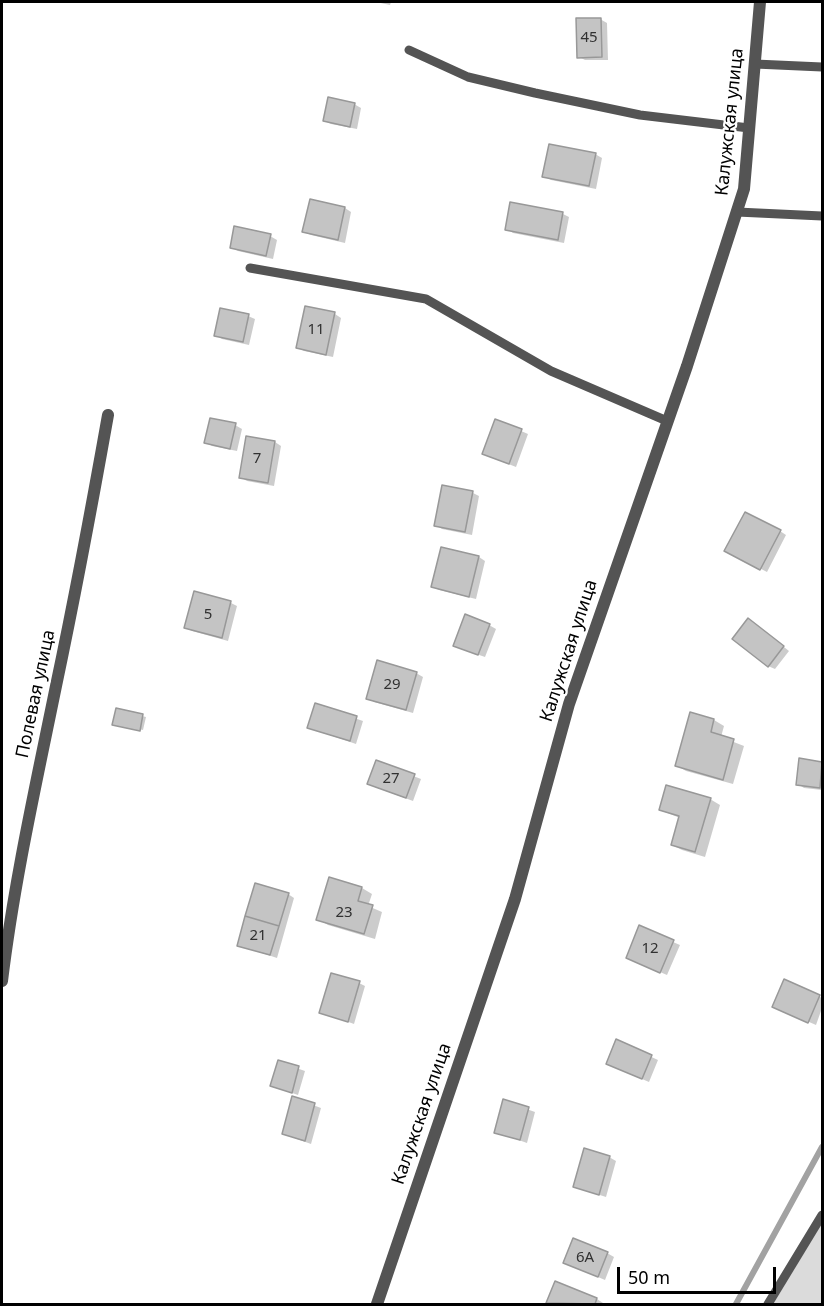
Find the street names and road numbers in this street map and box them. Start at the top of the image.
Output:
street label: Калужская улица [712,47,748,197]
street label: Калужская улица [536,577,602,725]
street label: Полевая улица [12,628,60,760]
street label: Калужская улица [388,1040,456,1188]

